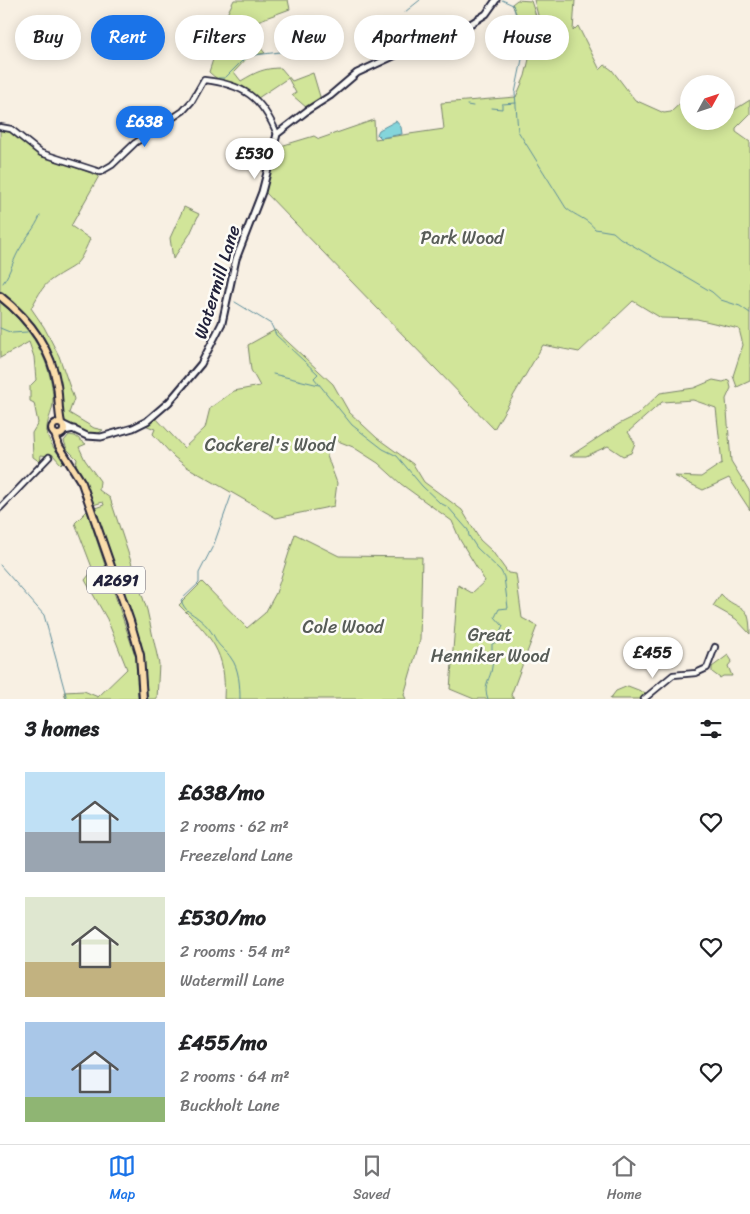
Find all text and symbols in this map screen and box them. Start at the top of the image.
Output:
chip: Buy [15,15,81,60]
chip: Rent [91,15,165,60]
chip: Filters [175,15,264,60]
chip: New [274,15,344,60]
chip: Apartment [354,15,475,60]
chip: House [485,15,569,60]
north arrow [680,75,735,130]
map controls [680,75,735,130]
pin: £638 [115,106,175,148]
text: £638 [127,107,163,136]
pin: £530 [225,138,285,180]
text: £530 [236,139,274,168]
street label: Watermill Lane [185,221,249,343]
park label: Park Wood [420,222,505,254]
park label: Cockerel's Wood [205,429,337,461]
road number: A2691 [87,566,145,594]
park label: Cole Wood [302,611,385,643]
park label: Great Henniker Wood [431,619,551,672]
pin: £455 [623,636,683,679]
text: £455 [634,638,672,667]
text: 3 homes [25,710,99,748]
icon: filters [697,715,725,743]
text: £638/mo [180,774,264,812]
icon: home [65,792,125,852]
icon: heart [697,808,725,836]
text: 2 rooms · 62 m² [180,812,289,841]
text: Freezeland Lane [180,841,293,870]
text: £530/mo [180,899,266,937]
icon: home [65,917,125,977]
icon: heart [697,933,725,961]
text: 2 rooms · 54 m² [180,937,290,966]
text: Watermill Lane [180,966,284,995]
text: £455/mo [180,1024,267,1062]
icon: home [65,1042,125,1102]
icon: heart [697,1058,725,1086]
text: 2 rooms · 64 m² [180,1062,290,1091]
text: Buckholt Lane [180,1091,280,1120]
tab: Map [108,1152,136,1207]
tab: Saved [353,1152,390,1207]
tab: Home [607,1152,642,1207]

